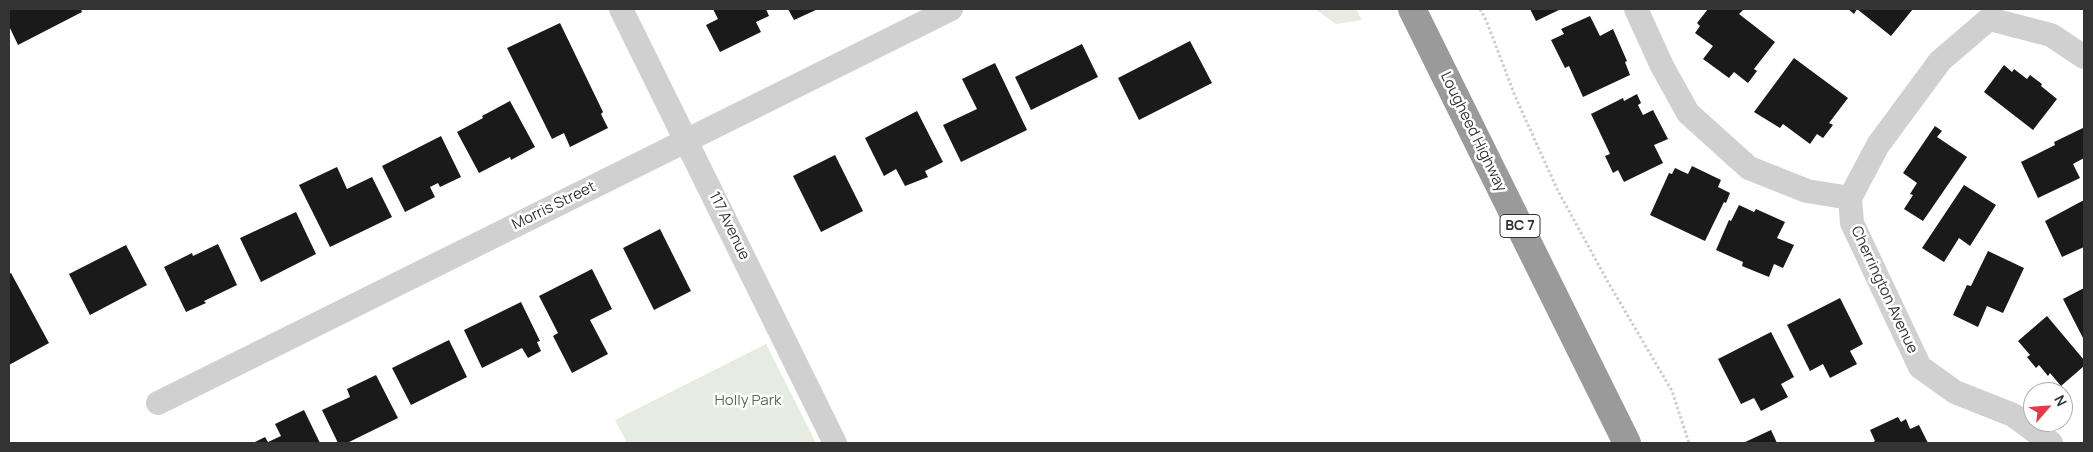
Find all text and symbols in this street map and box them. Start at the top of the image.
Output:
street label: Lougheed Highway [1436,69,1510,195]
street label: Morris Street [509,178,599,234]
street label: 117 Avenue [705,189,753,263]
road number: BC 7 [1500,215,1540,238]
street label: Cherrington Avenue [1847,223,1921,357]
north arrow [2023,382,2073,432]
park label: Holly Park [715,392,781,410]
text: N [2050,392,2072,409]

